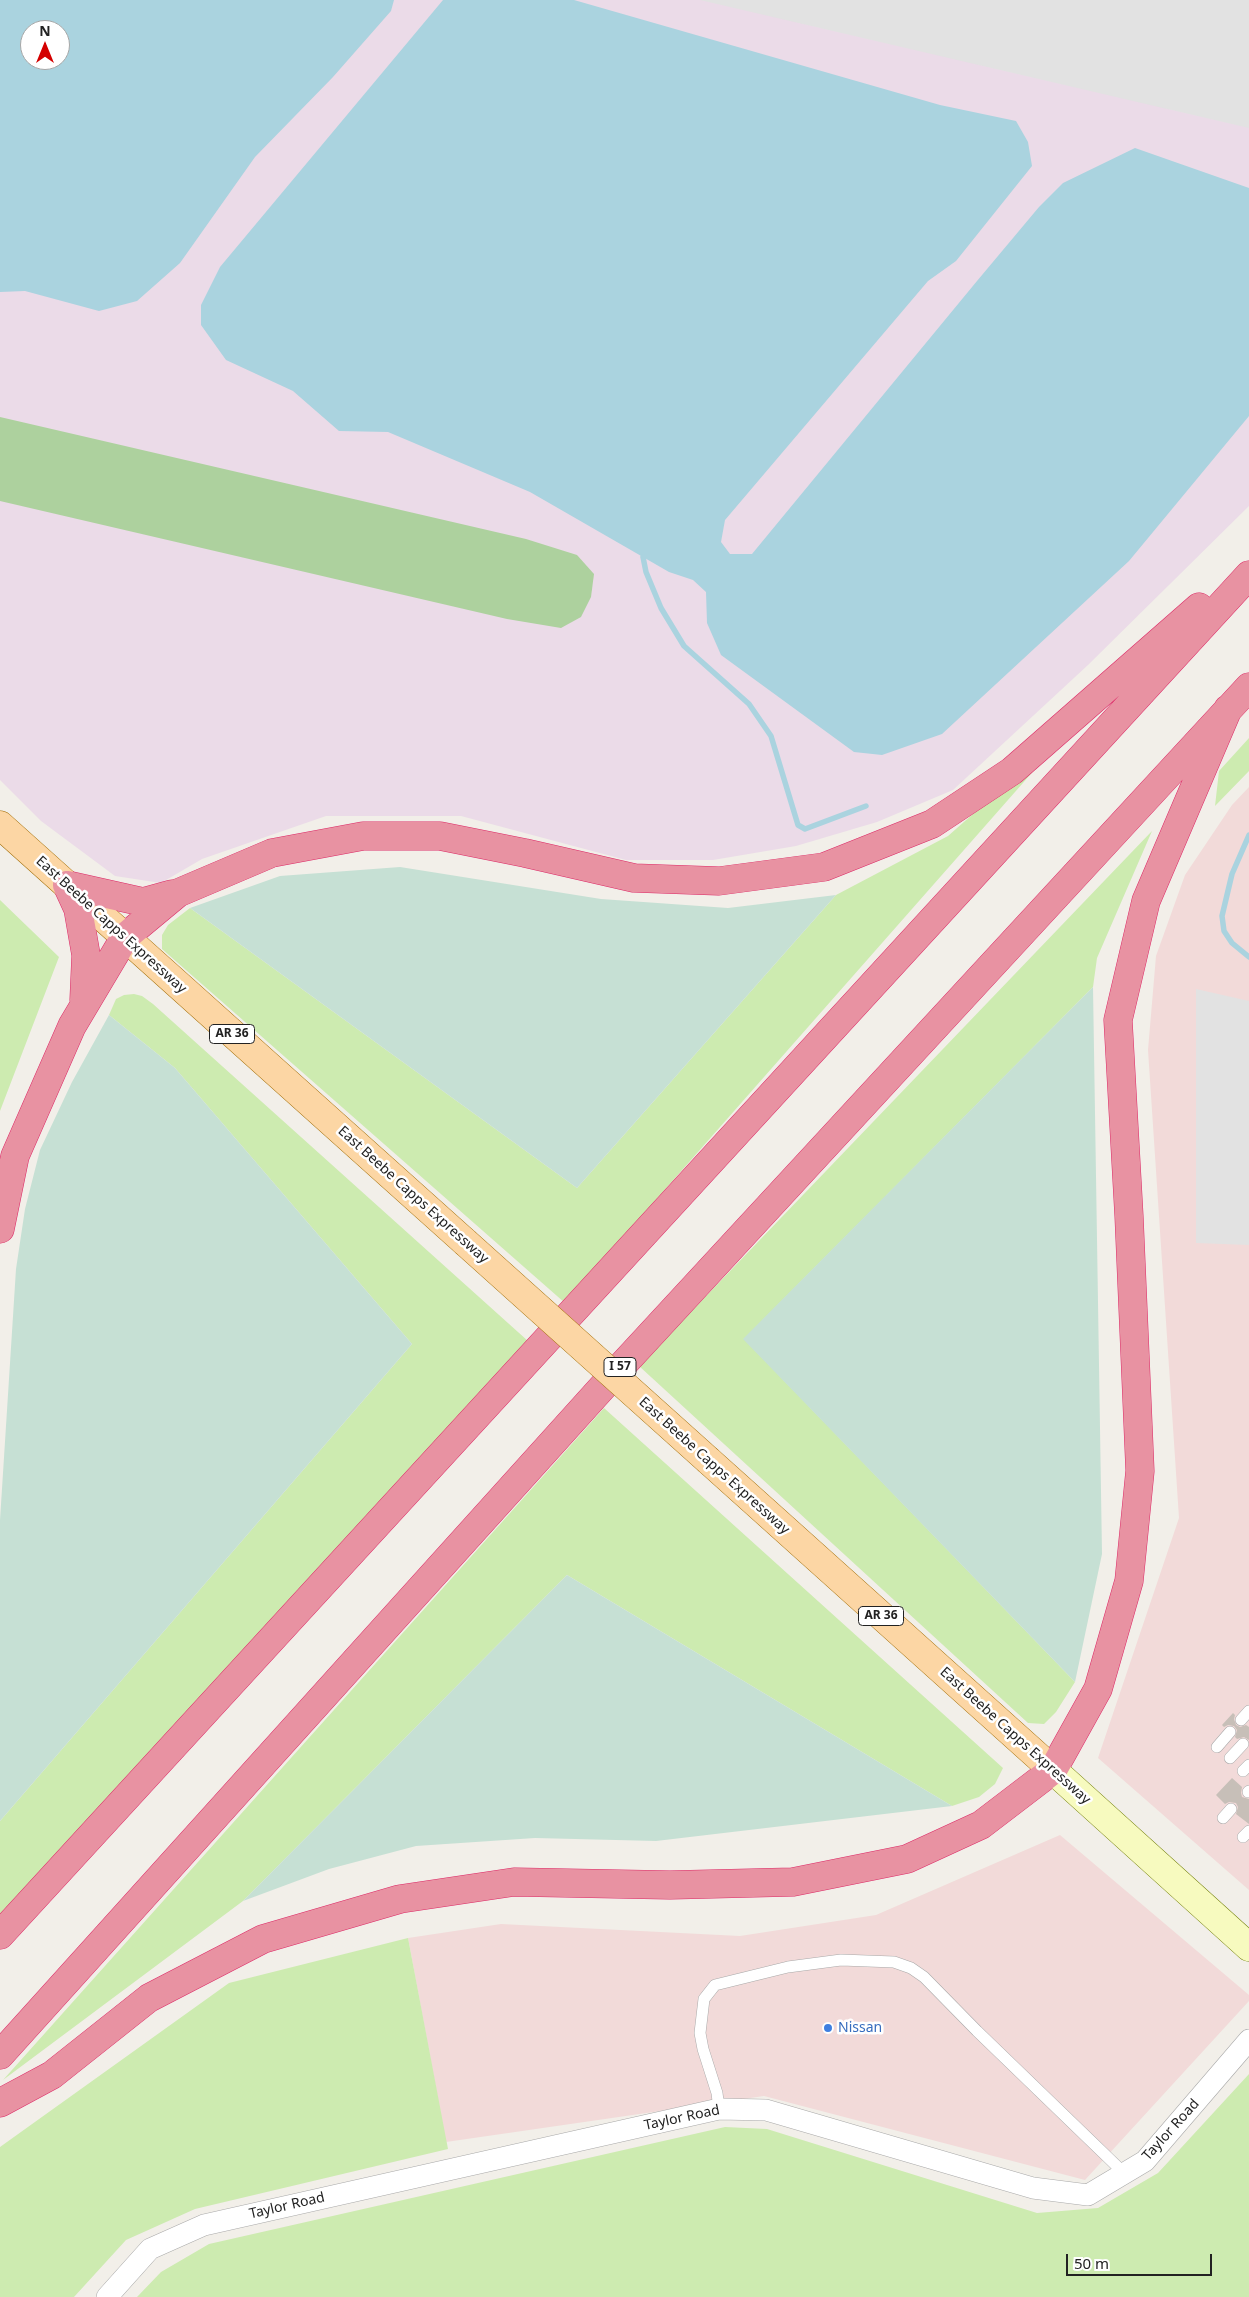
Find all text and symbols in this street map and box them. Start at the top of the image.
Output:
north arrow [20,20,70,70]
text: N [39,21,51,40]
street label: East Beebe Capps Expressway [32,853,190,997]
road number: AR 36 [210,1024,254,1044]
street label: East Beebe Capps Expressway [334,1123,492,1267]
road number: I 57 [604,1358,636,1376]
street label: East Beebe Capps Expressway [635,1394,793,1538]
road number: AR 36 [858,1606,904,1625]
street label: East Beebe Capps Expressway [936,1664,1094,1808]
place label: Nissan [838,2020,882,2036]
marker: Nissan [822,2022,834,2034]
street label: Taylor Road [1139,2096,1203,2164]
street label: Taylor Road [643,2102,721,2134]
street label: Taylor Road [248,2189,326,2223]
scale bar [1069,2244,1215,2276]
text: 50 m [1074,2253,1109,2273]

